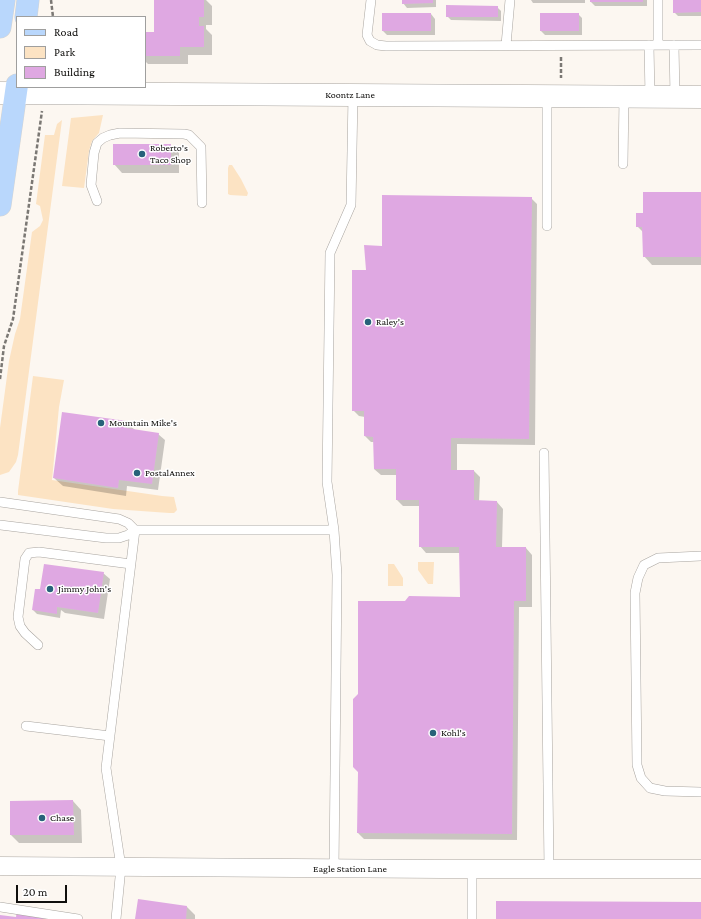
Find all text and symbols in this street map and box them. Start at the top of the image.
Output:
legend [16,16,146,88]
text: Road [54,25,78,39]
text: Park [54,45,75,59]
text: Building [54,65,95,79]
street label: Koontz Lane [325,89,375,101]
place label: Roberto's Taco Shop [150,142,191,166]
marker: Roberto's Taco Shop [137,149,147,159]
place label: Raley's [376,316,404,328]
marker: Raley's [363,317,373,327]
place label: Mountain Mike's [109,417,177,429]
marker: Mountain Mike's [96,418,106,428]
place label: PostalAnnex [145,467,195,479]
marker: PostalAnnex [132,468,142,478]
place label: Jimmy John's [58,583,111,595]
marker: Jimmy John's [45,584,55,594]
place label: Kohl's [441,727,466,739]
marker: Kohl's [428,728,438,738]
place label: Chase [50,812,74,824]
marker: Chase [37,813,47,823]
street label: Eagle Station Lane [313,863,387,875]
scale bar [18,877,69,903]
text: 20 m [23,885,47,899]

